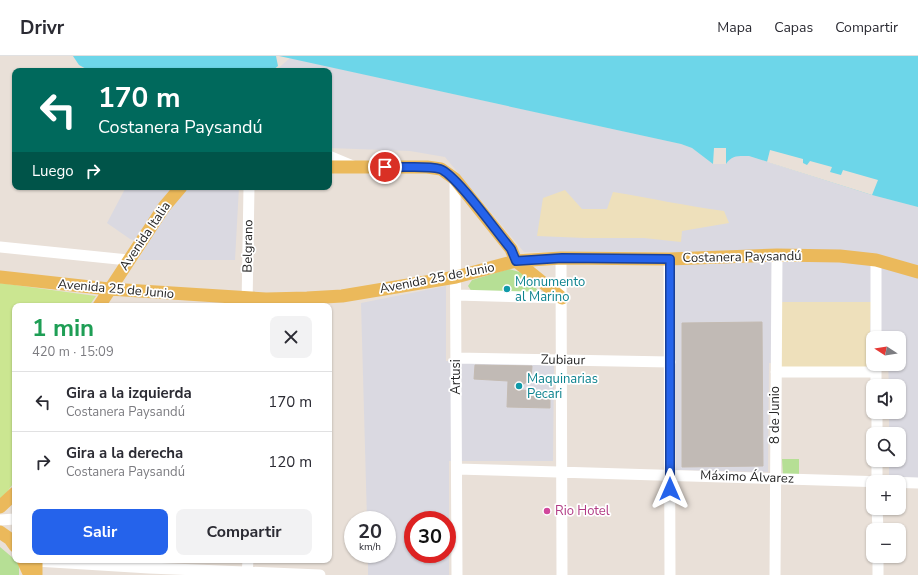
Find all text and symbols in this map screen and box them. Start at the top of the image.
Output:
text: Drivr [20,15,64,41]
text: Mapa [717,18,752,37]
text: Capas [774,18,813,37]
text: Compartir [835,18,898,37]
text: 170 m [98,79,181,117]
icon: left [32,84,84,136]
text: Costanera Paysandú [98,115,263,139]
pin [368,150,402,184]
icon: arrive [374,156,396,178]
icon: right [82,160,104,182]
text: Luego [32,161,74,181]
street label: Avenida Italia [115,198,175,274]
street label: Belgrano [239,219,257,273]
street label: Costanera Paysandú [682,247,802,267]
street label: Avenida 25 de Junio [378,258,496,298]
place label: Monumento al Marino [515,273,585,306]
street label: Avenida 25 de Junio [57,275,175,303]
marker: Monumento al Marino [502,284,512,294]
text: 1 min [32,312,94,344]
button: close [270,316,312,358]
north arrow [866,331,906,371]
map controls [866,331,906,563]
text: 420 m · 15:09 [32,343,114,361]
street label: Zubiaur [541,351,586,369]
street label: Artusi [447,359,465,395]
place label: Maquinarias Pecari [527,370,598,403]
button: sound [866,379,906,419]
marker: Maquinarias Pecari [514,381,524,391]
text: Gira a la izquierda [66,383,192,403]
street label: 8 de Junio [766,386,784,444]
icon: left [32,391,54,413]
text: 170 m [268,392,312,412]
text: Costanera Paysandú [66,403,185,421]
button: search [866,427,906,467]
text: Gira a la derecha [66,443,183,463]
icon: right [32,451,54,473]
text: 120 m [268,452,312,472]
text: Costanera Paysandú [66,463,185,481]
street label: Máximo Álvarez [700,465,794,488]
position arrow [649,468,691,510]
button: + [866,475,906,515]
place label: Rio Hotel [555,502,610,520]
marker: Rio Hotel [542,506,552,516]
button: Salir [32,509,168,555]
button: Compartir [176,509,312,555]
speed limit sign: 30 [404,511,456,563]
text: 20 [358,518,382,545]
button: − [866,523,906,563]
text: km/h [359,540,381,554]

